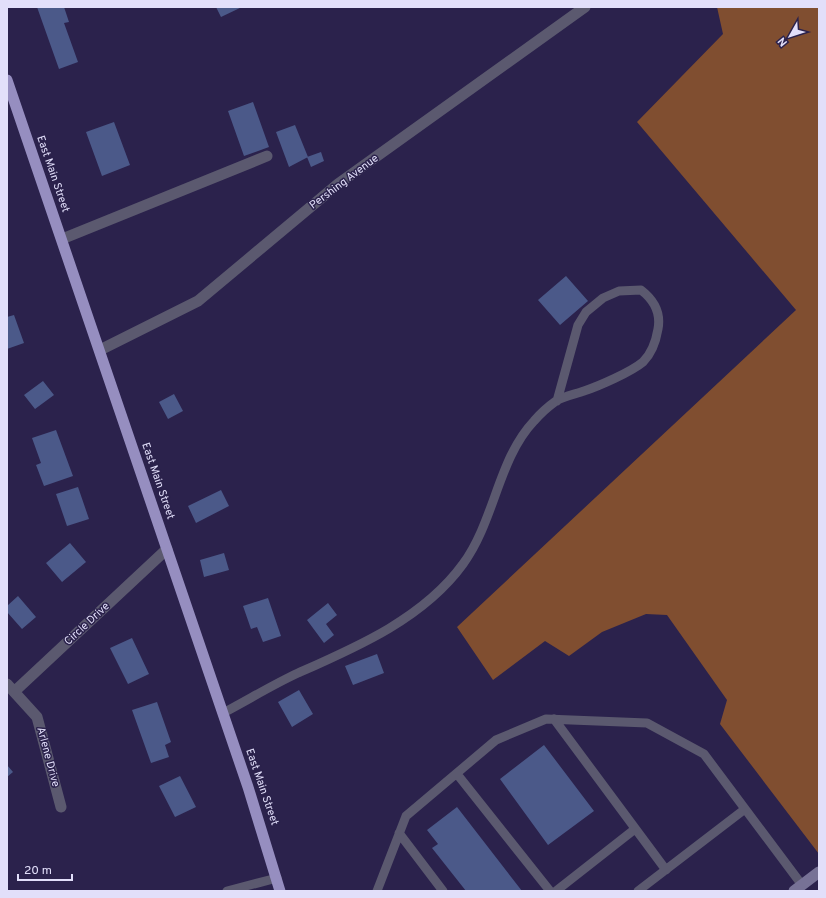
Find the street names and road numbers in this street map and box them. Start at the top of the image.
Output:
street label: East Main Street [33,134,73,214]
street label: Pershing Avenue [307,151,381,212]
street label: East Main Street [138,441,178,521]
street label: Circle Drive [61,599,113,649]
street label: Arlene Drive [33,725,63,789]
street label: East Main Street [242,747,282,827]

